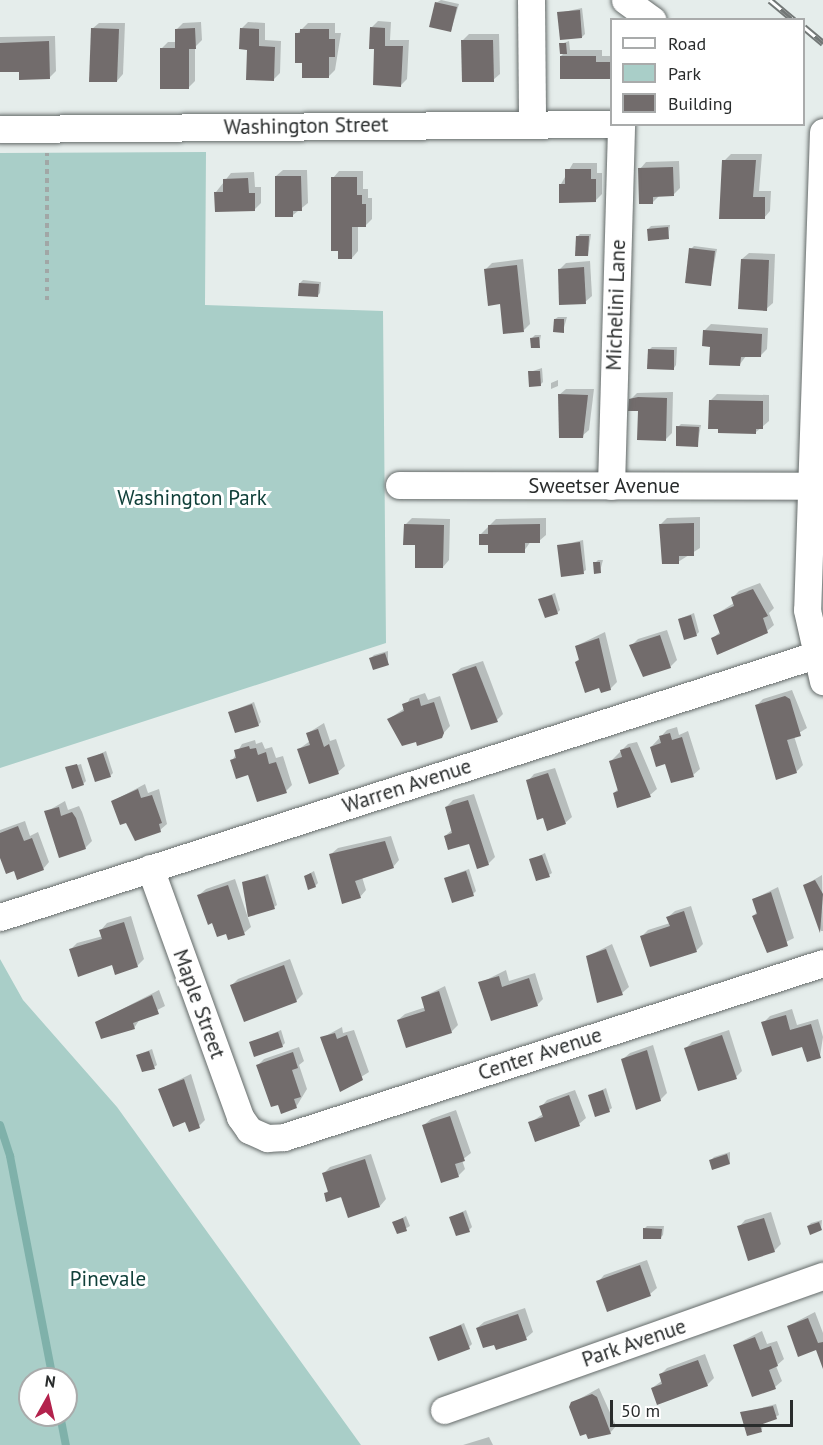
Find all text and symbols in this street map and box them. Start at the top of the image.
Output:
legend [610,18,805,126]
text: Road [668,32,706,55]
text: Park [668,62,701,85]
text: Building [668,92,732,115]
street label: Washington Street [224,112,388,140]
street label: Michelini Lane [601,239,631,371]
street label: Sweetser Avenue [528,473,680,499]
park label: Washington Park [117,485,267,511]
street label: Warren Avenue [339,753,475,819]
street label: Maple Street [168,946,230,1062]
street label: Center Avenue [475,1022,605,1086]
park label: Pinevale [70,1266,146,1292]
street label: Park Avenue [578,1313,690,1373]
north arrow [18,1367,78,1427]
text: N [44,1371,57,1392]
scale bar [613,1388,796,1426]
text: 50 m [621,1399,660,1422]

